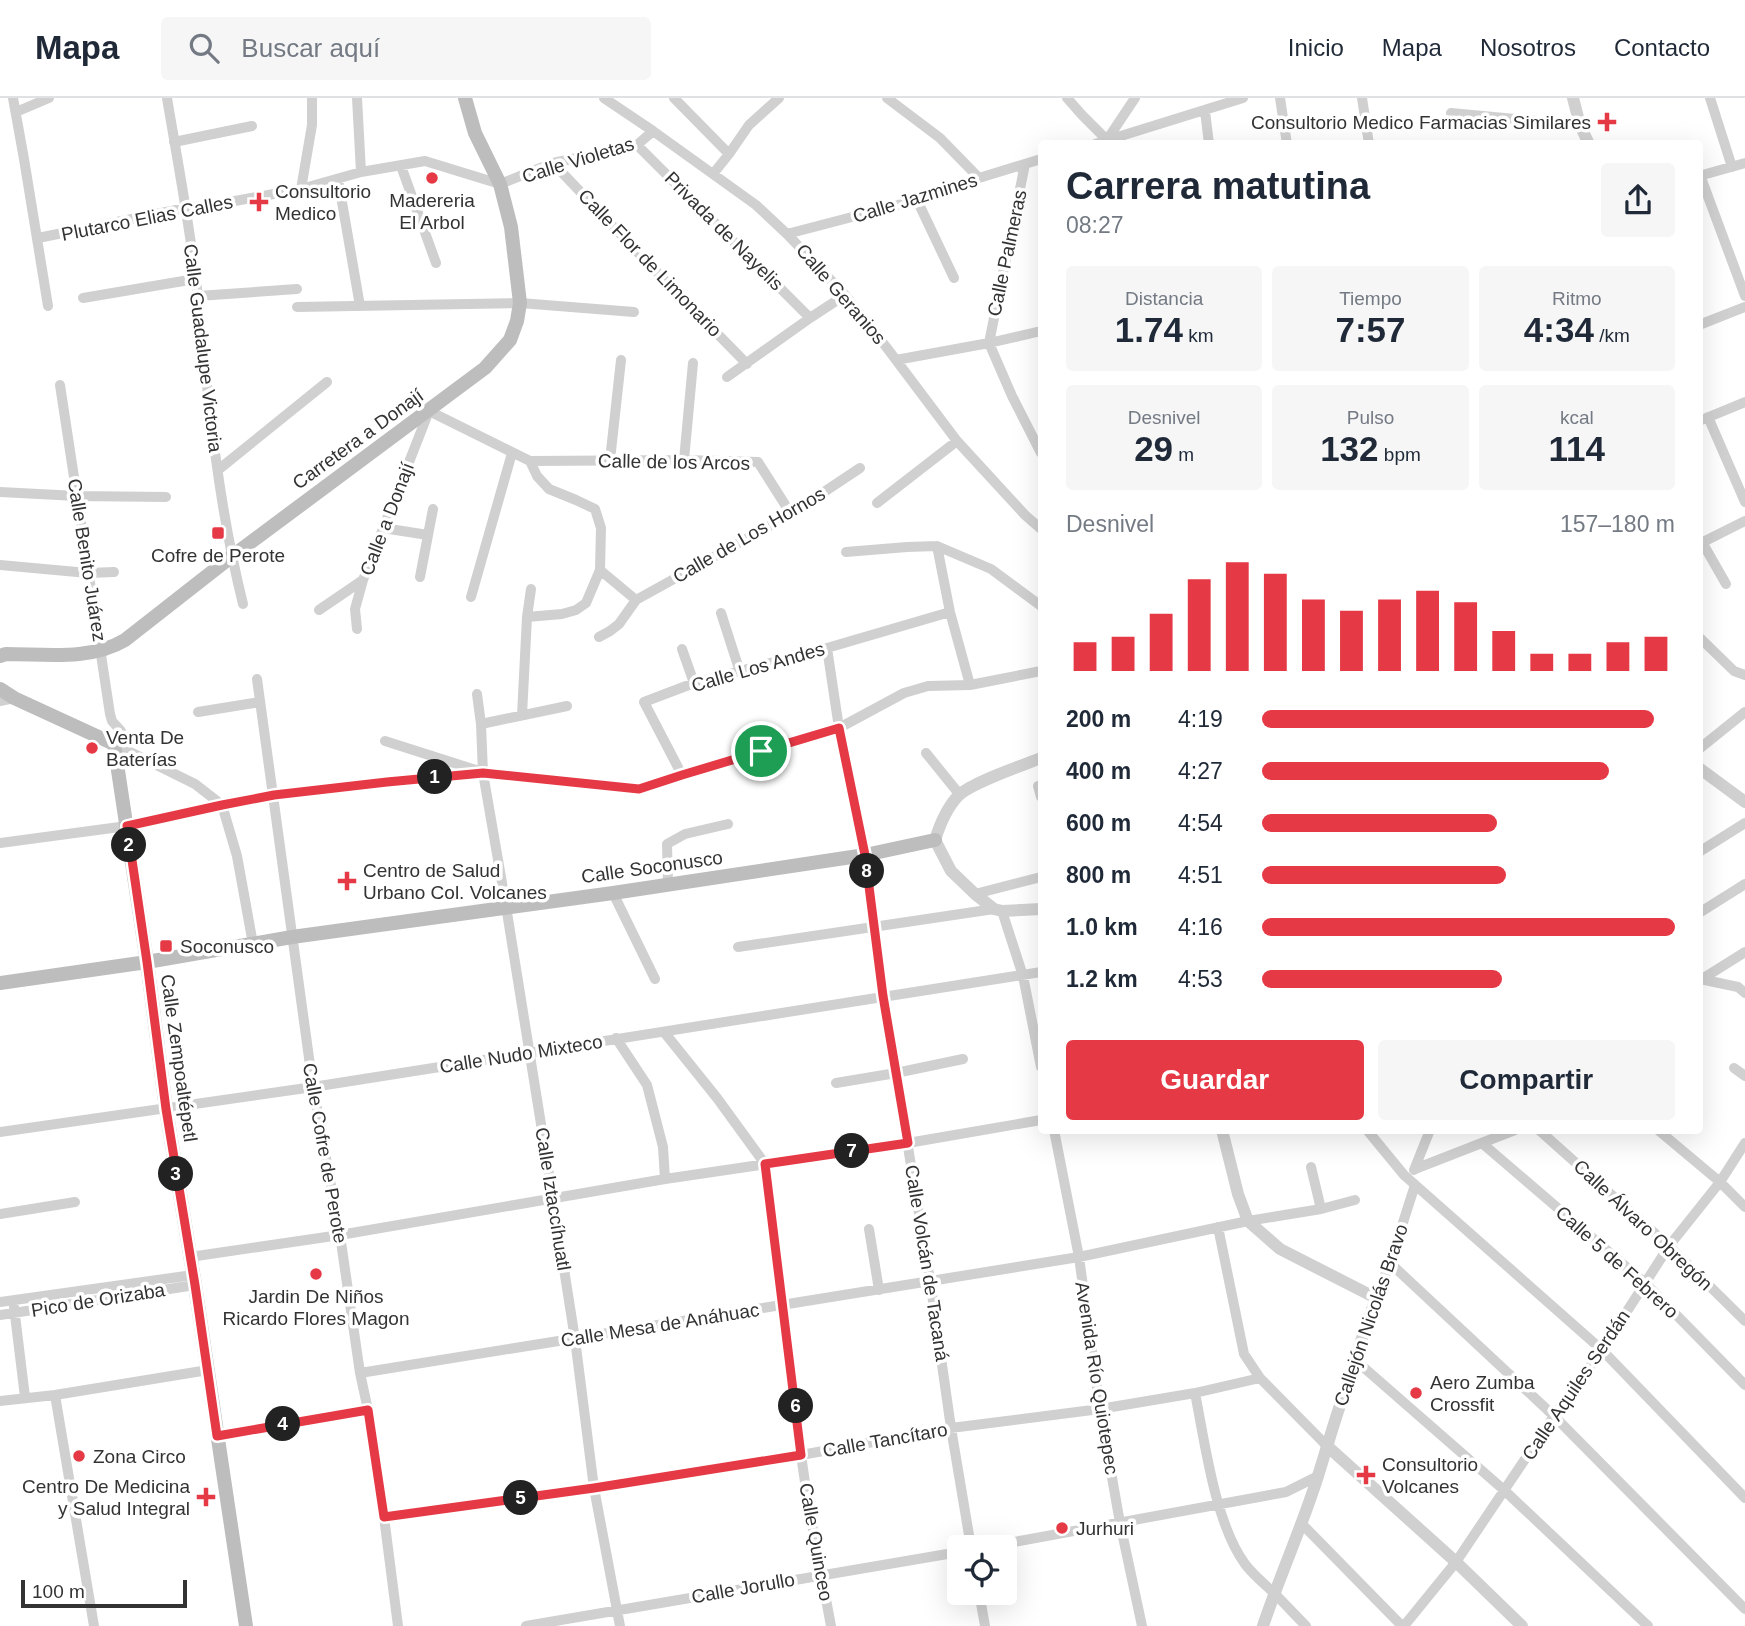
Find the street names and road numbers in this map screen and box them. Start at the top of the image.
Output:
street label: Calle Violetas [520,133,636,187]
street label: Privada de Nayelis [661,168,787,294]
street label: Calle Jazmines [850,169,980,227]
street label: Calle Flor de Limonario [574,185,726,341]
street label: Calle Palmeras [983,188,1031,318]
street label: Plutarco Elias Calles [59,191,235,245]
street label: Calle Geranios [792,240,890,348]
street label: Calle Guadalupe Victoria [180,243,226,454]
street label: Carretera a Donají [289,384,428,493]
street label: Calle de los Arcos [598,450,750,474]
street label: Calle a Donají [356,459,418,578]
street label: Calle Benito Juárez [64,477,110,643]
street label: Calle de Los Hornos [669,483,829,587]
street label: Calle Los Andes [689,638,827,696]
street label: Calle Soconusco [580,847,724,887]
street label: Calle Zempoaltépetl [157,973,201,1143]
street label: Calle Nudo Mixteco [438,1031,604,1077]
street label: Calle Cofre de Perote [299,1061,351,1245]
street label: Calle Iztaccíhuatl [531,1126,575,1272]
street label: Calle Álvaro Obregón [1569,1155,1717,1295]
street label: Calle Volcán de Tacaná [901,1163,953,1363]
street label: Calle 5 de Febrero [1551,1202,1683,1322]
street label: Callejón Nicolás Bravo [1330,1221,1412,1409]
street label: Pico de Orizaba [30,1279,167,1321]
street label: Avenida Río Quiotepec [1071,1280,1123,1476]
street label: Calle Mesa de Anáhuac [559,1299,761,1351]
street label: Calle Aquiles Serdán [1518,1306,1634,1464]
street label: Calle Tancítaro [821,1419,949,1461]
street label: Calle Quinceo [795,1481,837,1603]
street label: Calle Jorullo [690,1569,796,1607]

